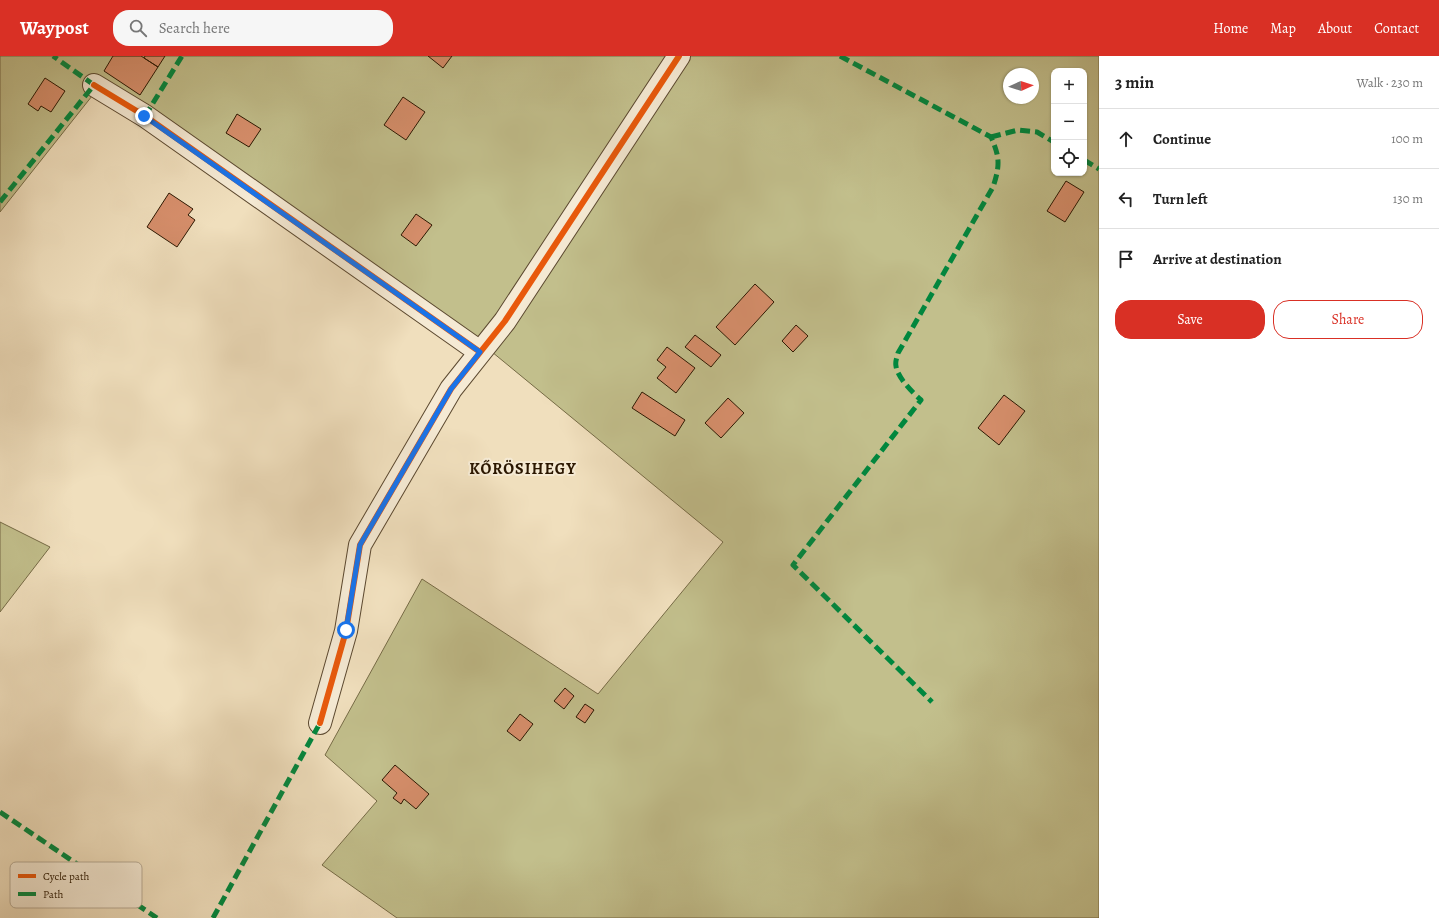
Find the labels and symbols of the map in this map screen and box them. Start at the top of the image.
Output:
north arrow [1003,68,1039,104]
route end [135,107,153,125]
district label: KŐRÖSIHEGY [469,458,577,480]
route start [337,621,355,639]
legend [10,862,142,908]
text: Cycle path [43,869,90,884]
text: Path [43,887,64,902]

